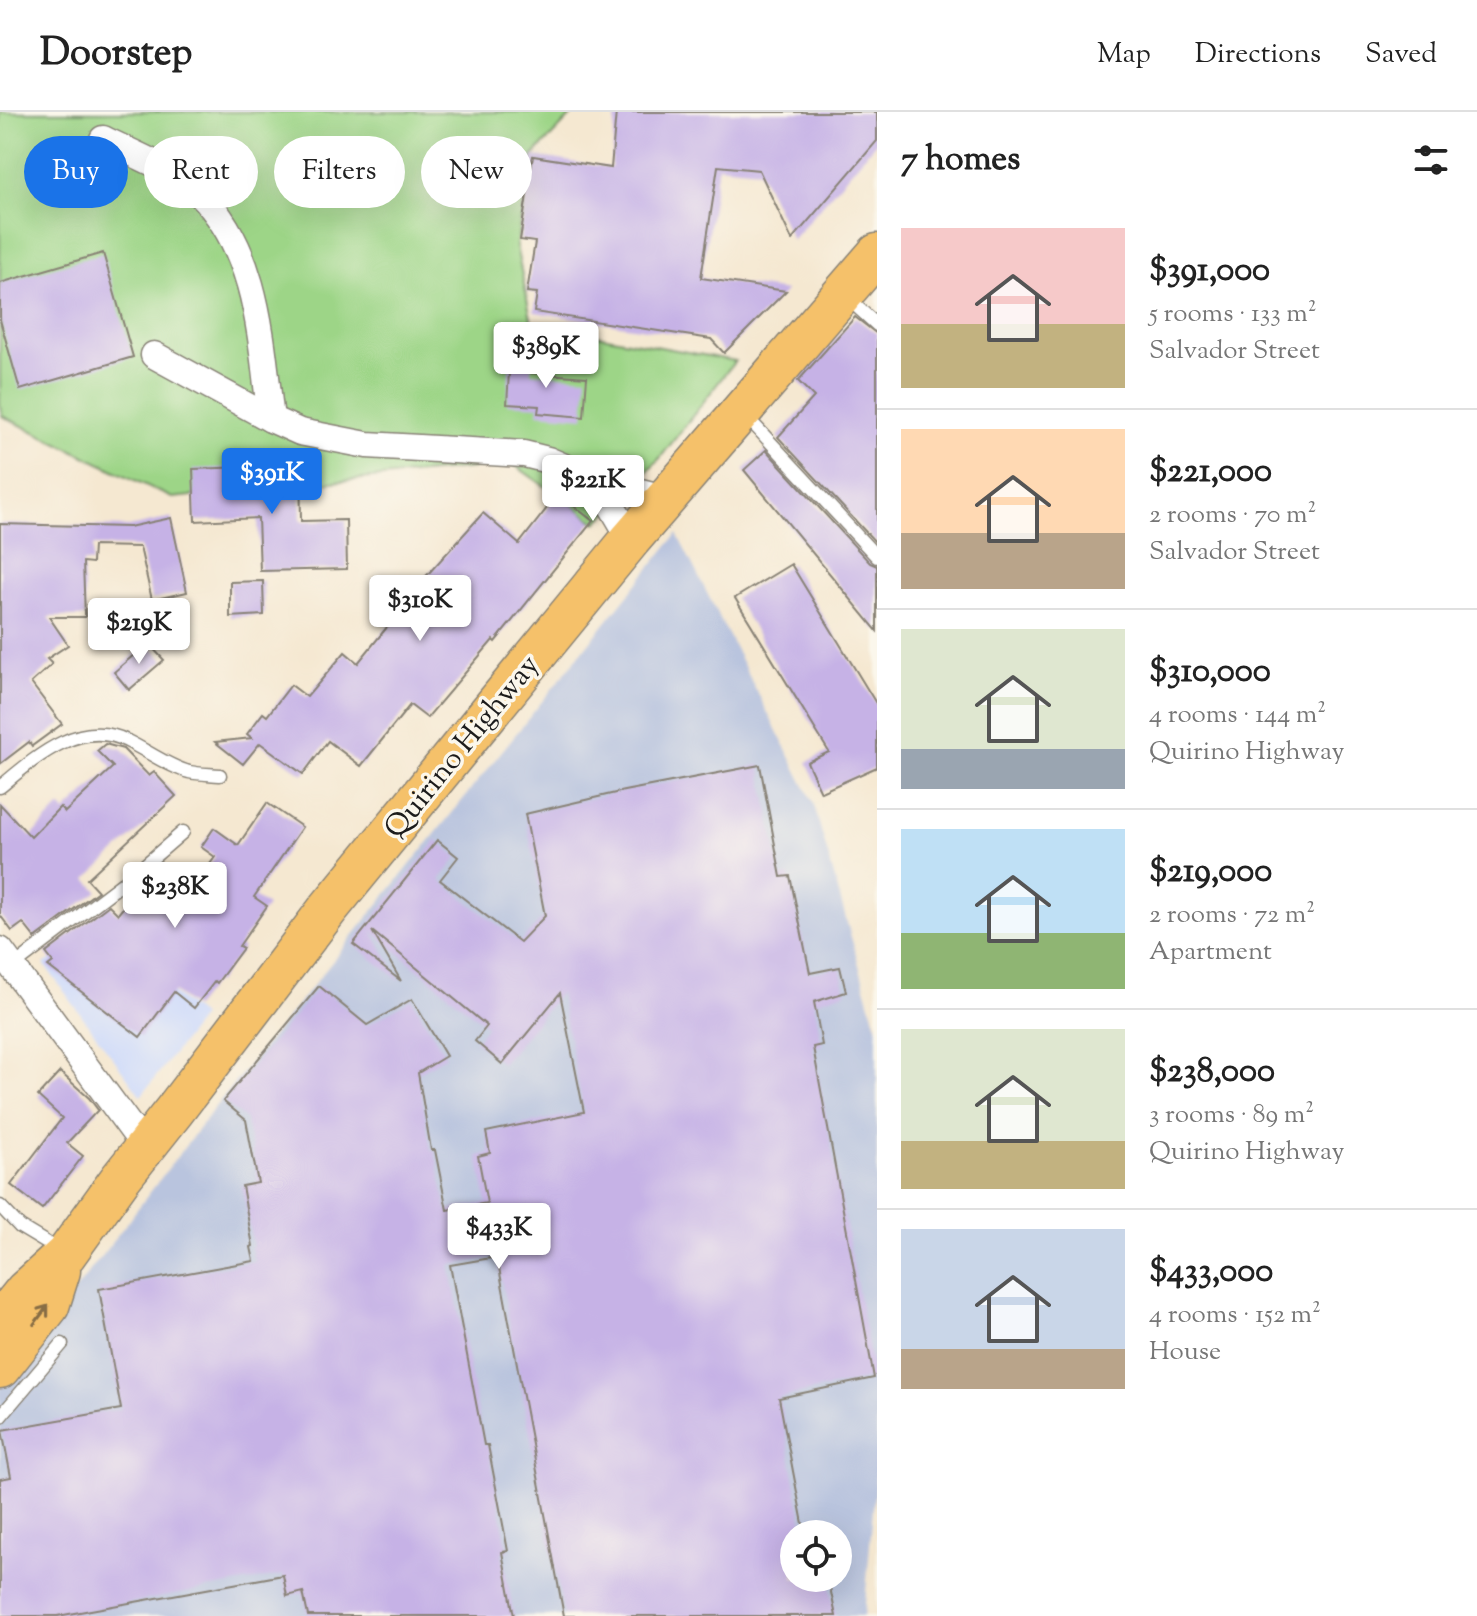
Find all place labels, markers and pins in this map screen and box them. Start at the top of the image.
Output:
pin: $389K [490,322,602,390]
pin: $391K [216,448,328,516]
pin: $221K [537,455,649,523]
pin: $310K [364,575,476,643]
pin: $219K [83,598,195,666]
pin: $238K [119,862,231,930]
pin: $433K [443,1203,555,1271]

